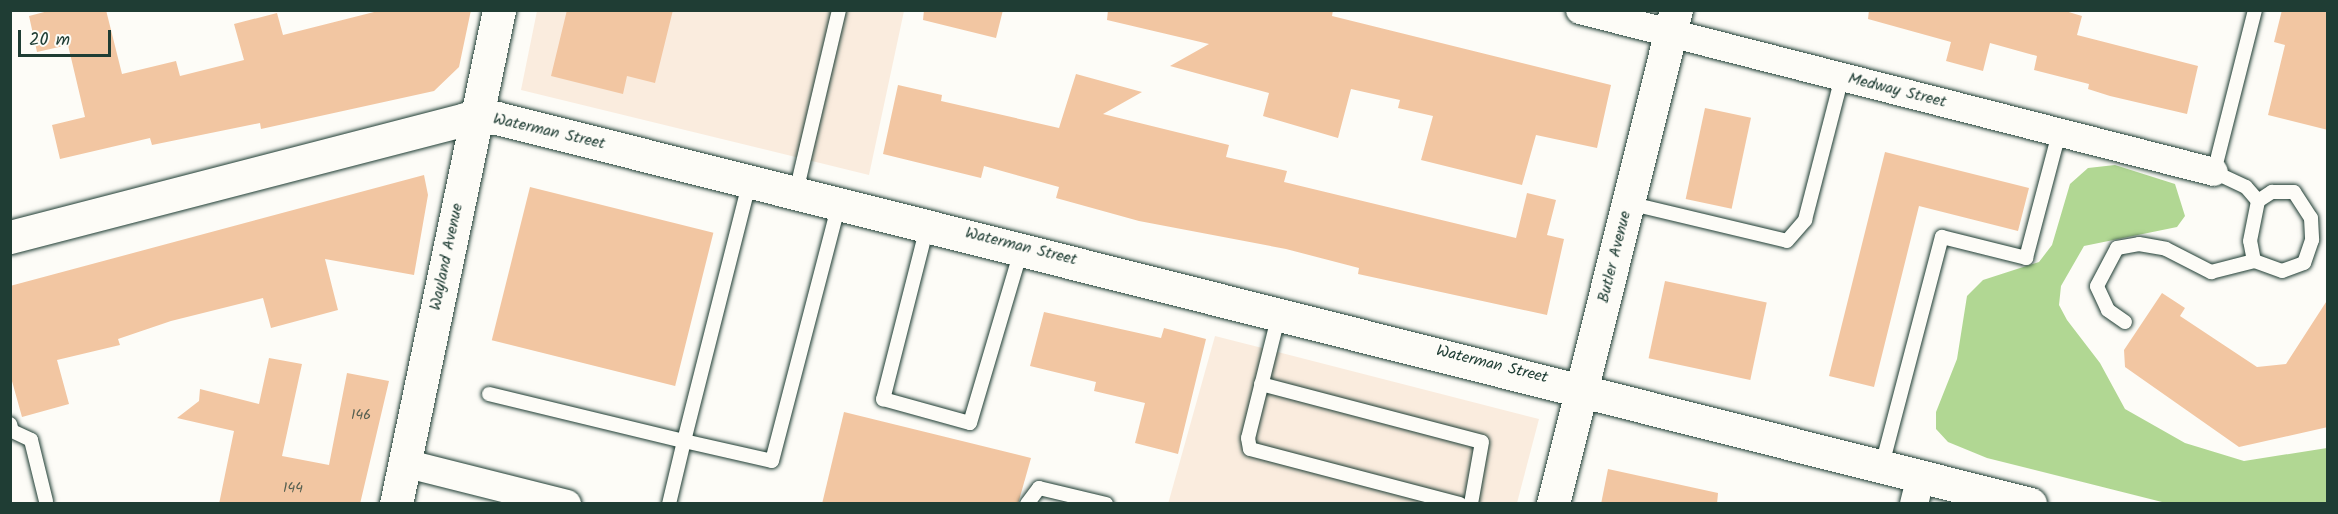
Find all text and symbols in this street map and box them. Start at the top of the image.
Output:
scale bar [21,18,114,56]
text: 20 m [29,26,70,55]
street label: Medway Street [1846,70,1948,112]
street label: Waterman Street [491,110,607,154]
street label: Wayland Avenue [426,202,468,312]
street label: Butler Avenue [1594,209,1636,305]
street label: Waterman Street [963,224,1079,270]
street label: Waterman Street [1434,342,1550,388]
house number: 146 [351,407,371,423]
house number: 144 [283,480,303,496]

